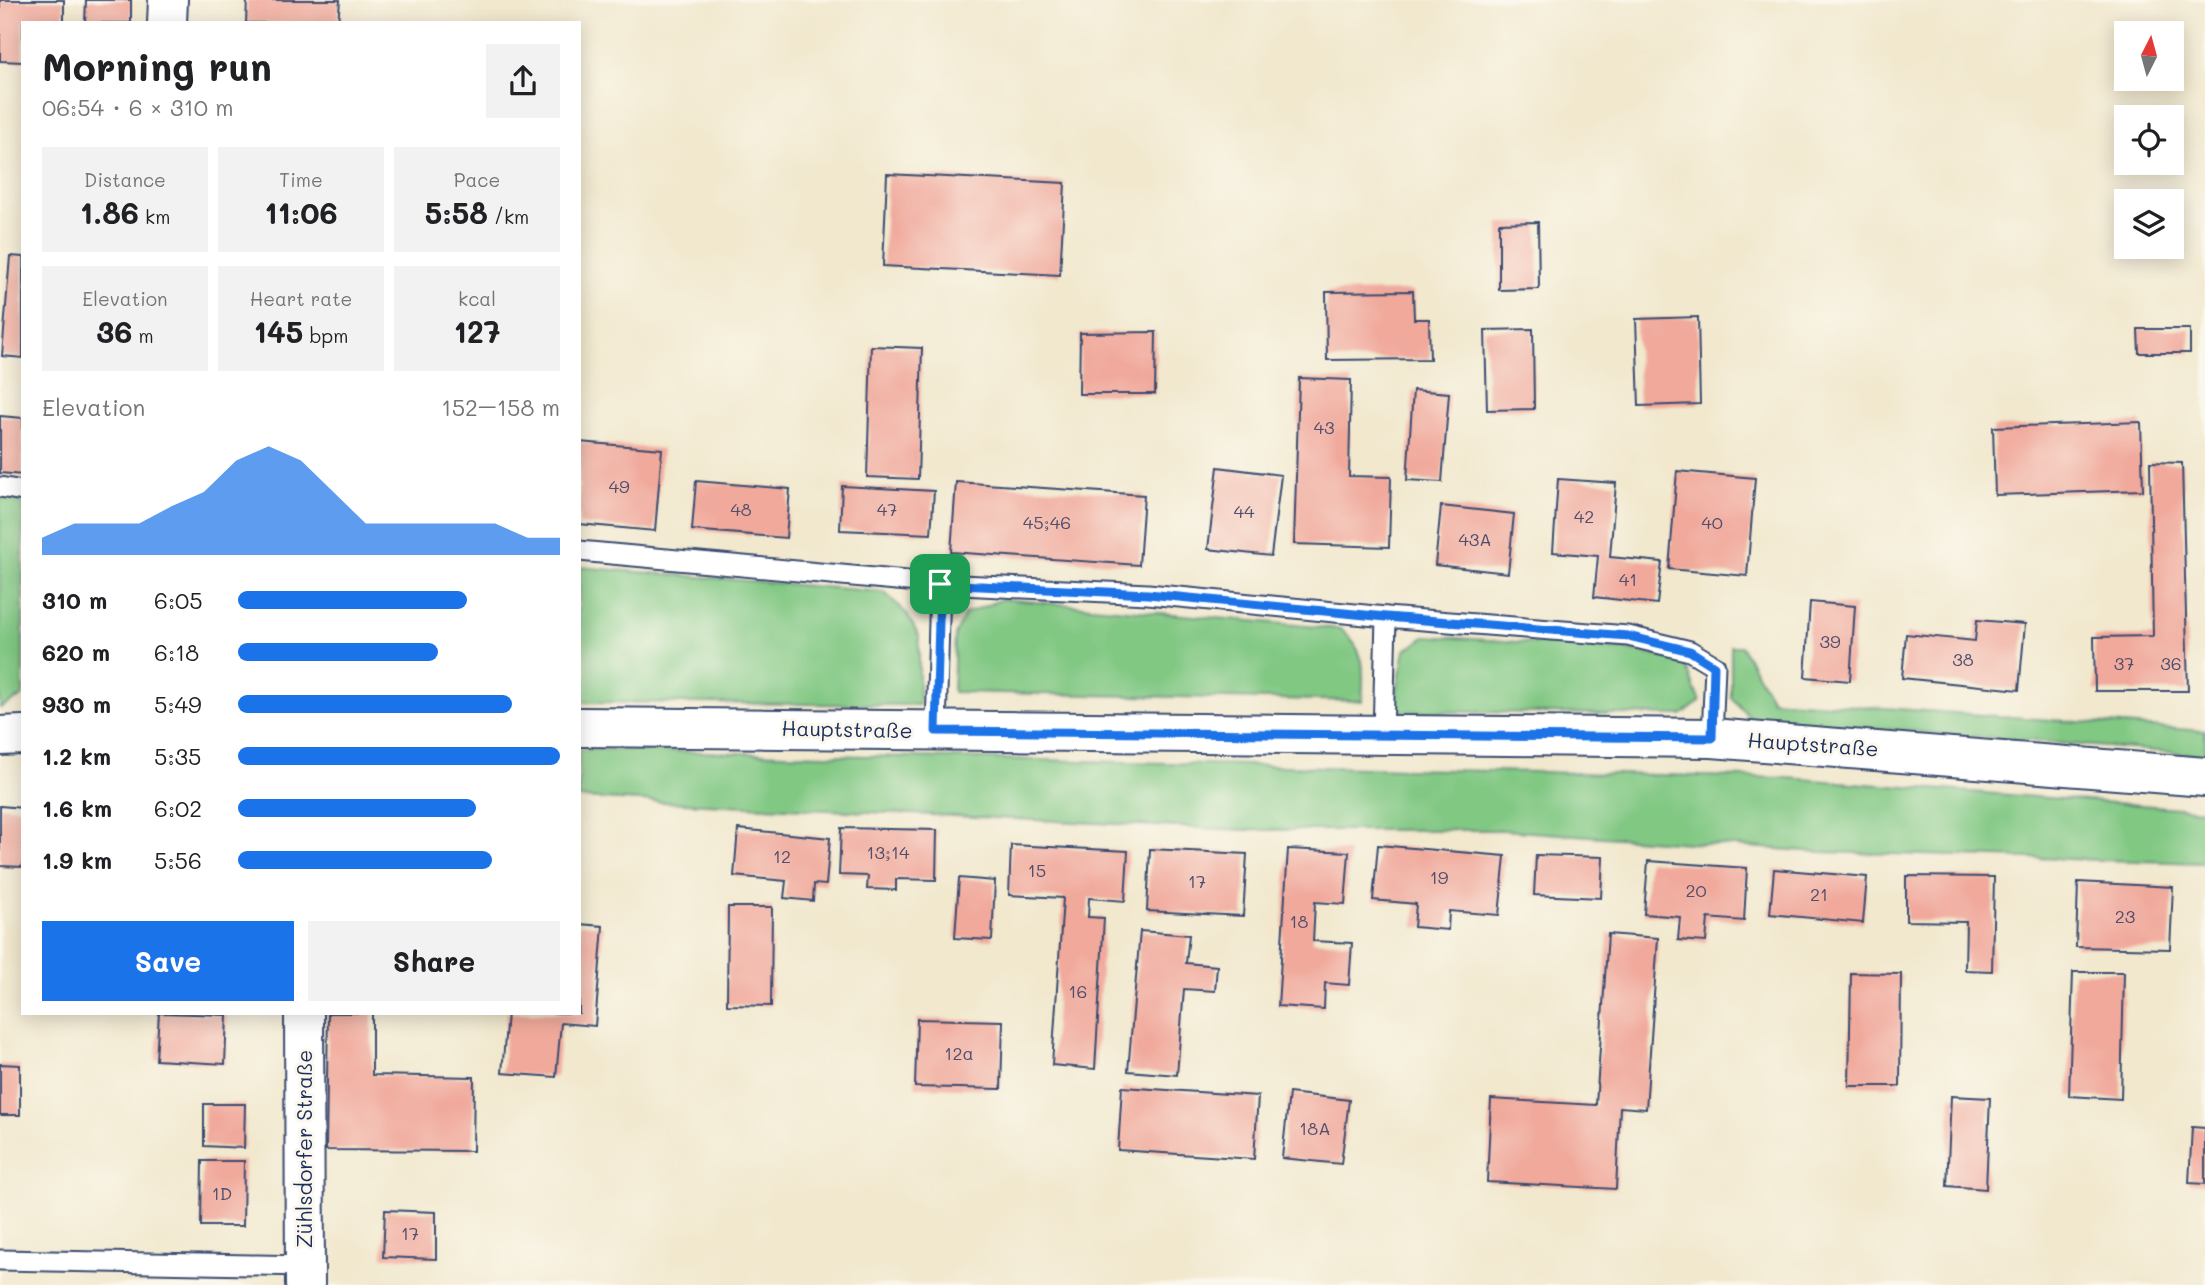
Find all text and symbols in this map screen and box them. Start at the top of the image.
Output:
north arrow [2114,21,2184,91]
map controls [2114,21,2184,259]
text: Morning run [42,41,272,91]
button: share [486,44,560,118]
text: 06:54 · 6 × 310 m [42,92,234,122]
button: locate [2114,105,2184,175]
text: Distance [84,167,166,192]
text: Time [279,167,323,192]
text: Pace [454,167,500,192]
button: layers [2114,189,2184,259]
text: 1.86 [80,192,139,232]
text: 11:06 [264,192,338,232]
text: 5:58 [425,192,488,232]
text: km [139,204,170,229]
text: /km [488,204,529,229]
text: Elevation [82,286,168,311]
text: Heart rate [250,286,352,311]
text: kcal [458,286,496,311]
text: 36 [96,311,132,351]
text: 145 [254,311,303,351]
text: 127 [454,311,500,351]
text: m [132,323,154,348]
text: bpm [303,323,348,348]
text: Elevation [42,392,145,422]
text: 152–158 m [441,392,560,422]
house number: 43 [1313,415,1335,439]
house number: 49 [608,474,630,498]
house number: 48 [730,497,752,521]
house number: 47 [877,497,897,521]
house number: 44 [1233,499,1255,523]
house number: 42 [1574,504,1594,528]
house number: 45;46 [1023,510,1071,534]
house number: 40 [1701,510,1723,534]
house number: 43A [1458,527,1492,551]
pin [910,554,970,614]
icon: arrive [921,565,959,603]
house number: 41 [1619,567,1637,591]
text: 310 m [42,585,107,615]
text: 6:05 [154,585,203,615]
house number: 39 [1819,629,1841,653]
text: 620 m [42,637,110,667]
text: 6:18 [154,637,199,667]
house number: 38 [1952,647,1974,671]
house number: 37 [2114,651,2134,675]
house number: 36 [2160,651,2182,675]
text: 930 m [42,689,111,719]
text: 5:49 [154,689,202,719]
street label: Hauptstraße [781,714,913,743]
street label: Hauptstraße [1747,725,1879,762]
text: 1.2 km [42,741,111,771]
text: 5:35 [154,741,201,771]
text: 1.6 km [42,793,112,823]
text: 6:02 [154,793,202,823]
house number: 13;14 [866,840,910,864]
house number: 12 [773,844,791,868]
text: 1.9 km [42,845,112,875]
text: 5:56 [154,845,202,875]
house number: 15 [1028,858,1046,882]
house number: 19 [1430,865,1449,889]
house number: 17 [1188,869,1206,893]
house number: 20 [1685,878,1707,902]
house number: 21 [1810,882,1828,906]
house number: 23 [2115,904,2135,928]
house number: 18 [1290,909,1309,933]
button: Save [42,921,294,1001]
button: Share [308,921,560,1001]
house number: 16 [1069,979,1087,1003]
house number: 12a [944,1041,974,1065]
street label: Zühlsdorfer Straße [290,1050,317,1248]
house number: 18A [1299,1116,1331,1140]
house number: 1D [212,1181,232,1205]
house number: 17 [401,1221,419,1245]

